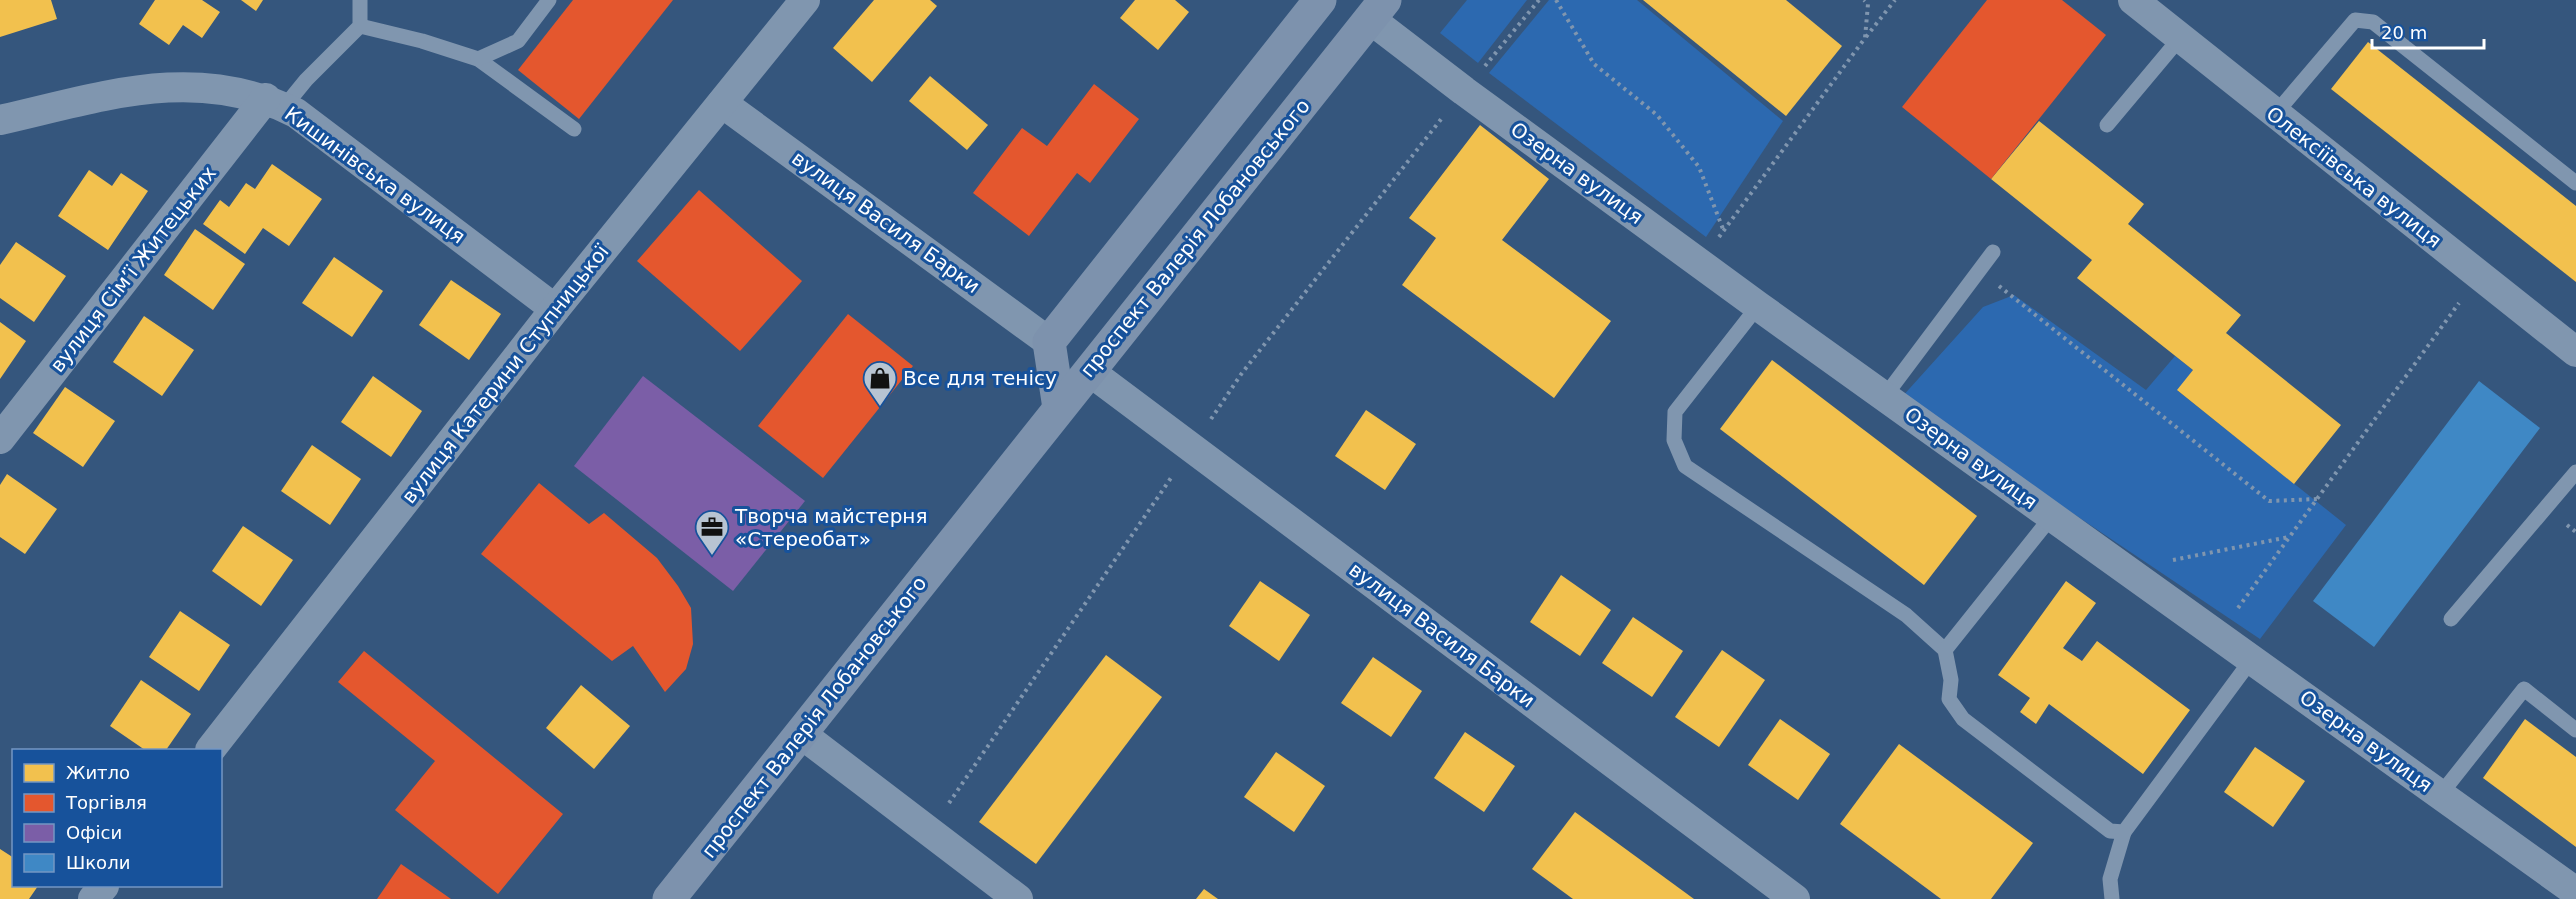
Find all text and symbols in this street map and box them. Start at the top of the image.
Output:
scale bar [2372,12,2484,50]
text: 20 m [2381,22,2427,43]
street label: проспект Валерія Лобановського [1075,94,1315,382]
street label: Кишинівська вулиця [280,101,470,249]
street label: Олексіївська вулиця [2262,101,2446,253]
street label: Озерна вулиця [1506,117,1648,229]
street label: вулиця Василя Барки [787,146,985,298]
street label: вулиця Сімʼї Житецьких [45,161,221,377]
street label: вулиця Катерини Ступницької [396,239,614,508]
shop icon: Все для тенісу [862,360,898,407]
place label: Все для тенісу [903,366,1057,390]
street label: Озерна вулиця [1900,402,2042,514]
place label: Творча майстерня «Стереобат» [734,504,927,551]
office icon: Творча майстерня «Стереобат» [694,509,730,556]
street label: вулиця Василя Барки [1344,557,1540,713]
street label: проспект Валерія Лобановського [696,571,932,863]
street label: Озерна вулиця [2295,685,2437,797]
legend [12,749,222,887]
text: Житло [66,762,130,783]
text: Торгівля [65,792,147,813]
text: Офіси [66,822,122,843]
text: Школи [66,852,130,873]

